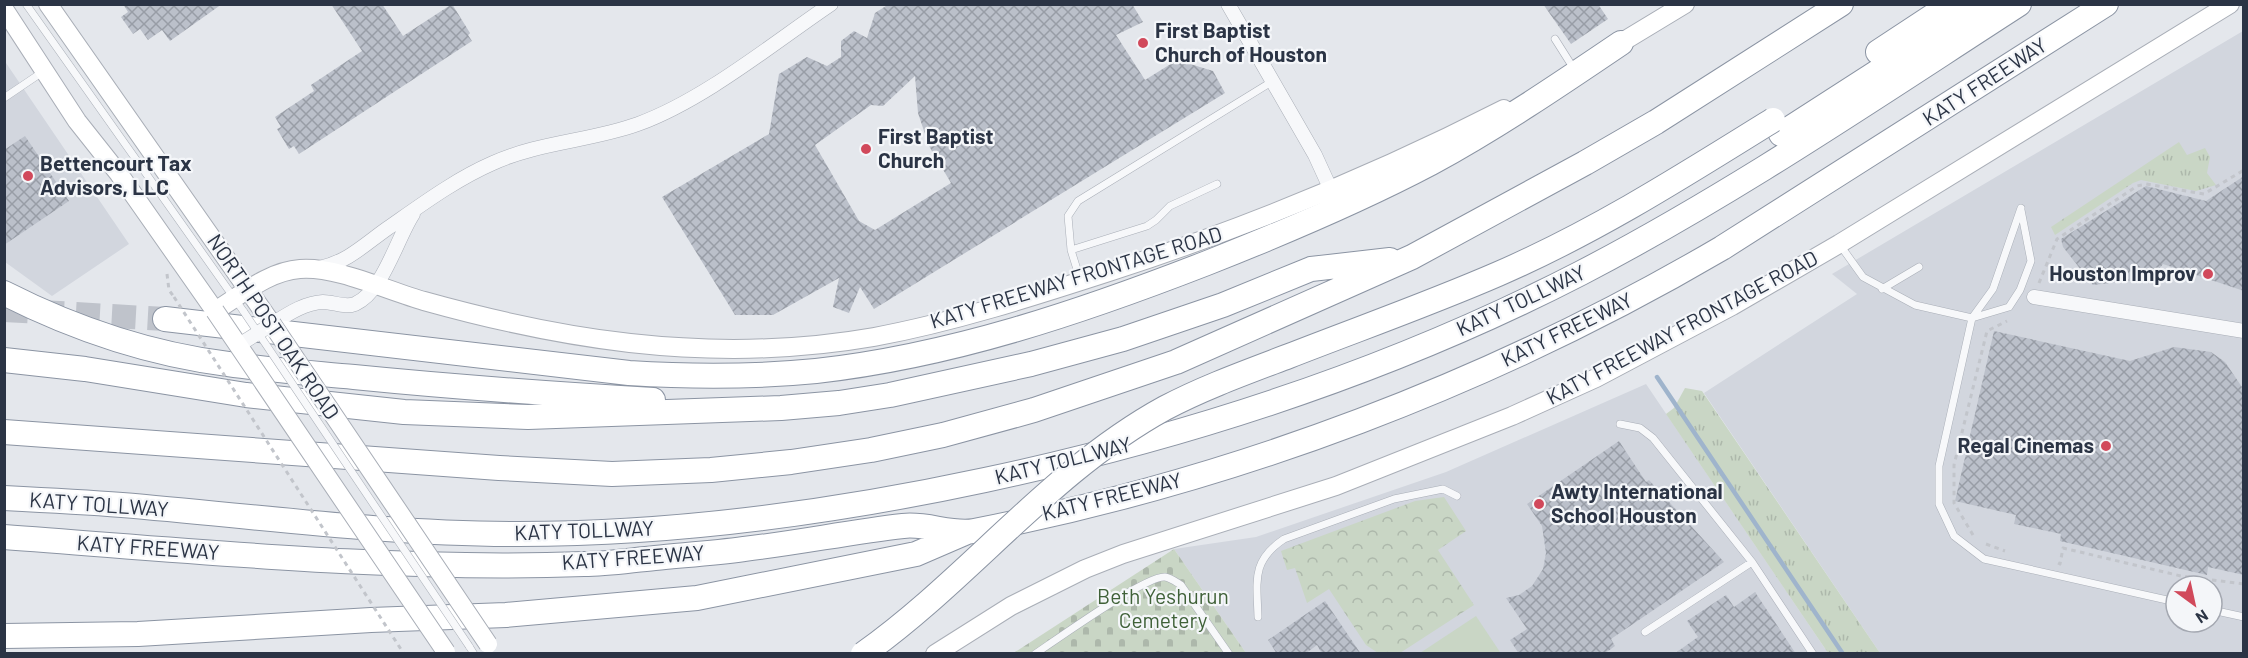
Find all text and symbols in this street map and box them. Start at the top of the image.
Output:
place label: First Baptist Church of Houston [1155,17,1327,66]
street label: KATY FREEWAY [1917,31,2051,130]
marker: First Baptist Church of Houston [1136,36,1150,50]
place label: First Baptist Church [878,123,994,172]
marker: First Baptist Church [859,142,873,156]
place label: Bettencourt Tax Advisors, LLC [40,150,192,199]
marker: Bettencourt Tax Advisors, LLC [21,169,35,183]
street label: KATY FREEWAY FRONTAGE ROAD [927,220,1225,333]
street label: NORTH POST OAK ROAD [203,229,346,423]
street label: KATY FREEWAY FRONTAGE ROAD [1542,246,1822,410]
street label: KATY TOLLWAY [1452,259,1589,340]
place label: Houston Improv [2049,260,2196,285]
marker: Houston Improv [2201,267,2215,281]
street label: KATY FREEWAY [1497,287,1637,373]
street label: KATY TOLLWAY [992,430,1134,489]
place label: Regal Cinemas [1958,432,2094,457]
marker: Regal Cinemas [2099,439,2113,453]
street label: KATY FREEWAY [1039,466,1184,525]
place label: Awty International School Houston [1551,478,1723,527]
street label: KATY TOLLWAY [29,486,170,521]
marker: Awty International School Houston [1532,497,1546,511]
street label: KATY TOLLWAY [514,515,654,544]
street label: KATY FREEWAY [76,529,220,564]
street label: KATY FREEWAY [561,539,705,574]
north arrow [2164,574,2224,634]
park label: Beth Yeshurun Cemetery [1097,583,1229,632]
text: N [2193,606,2212,628]

